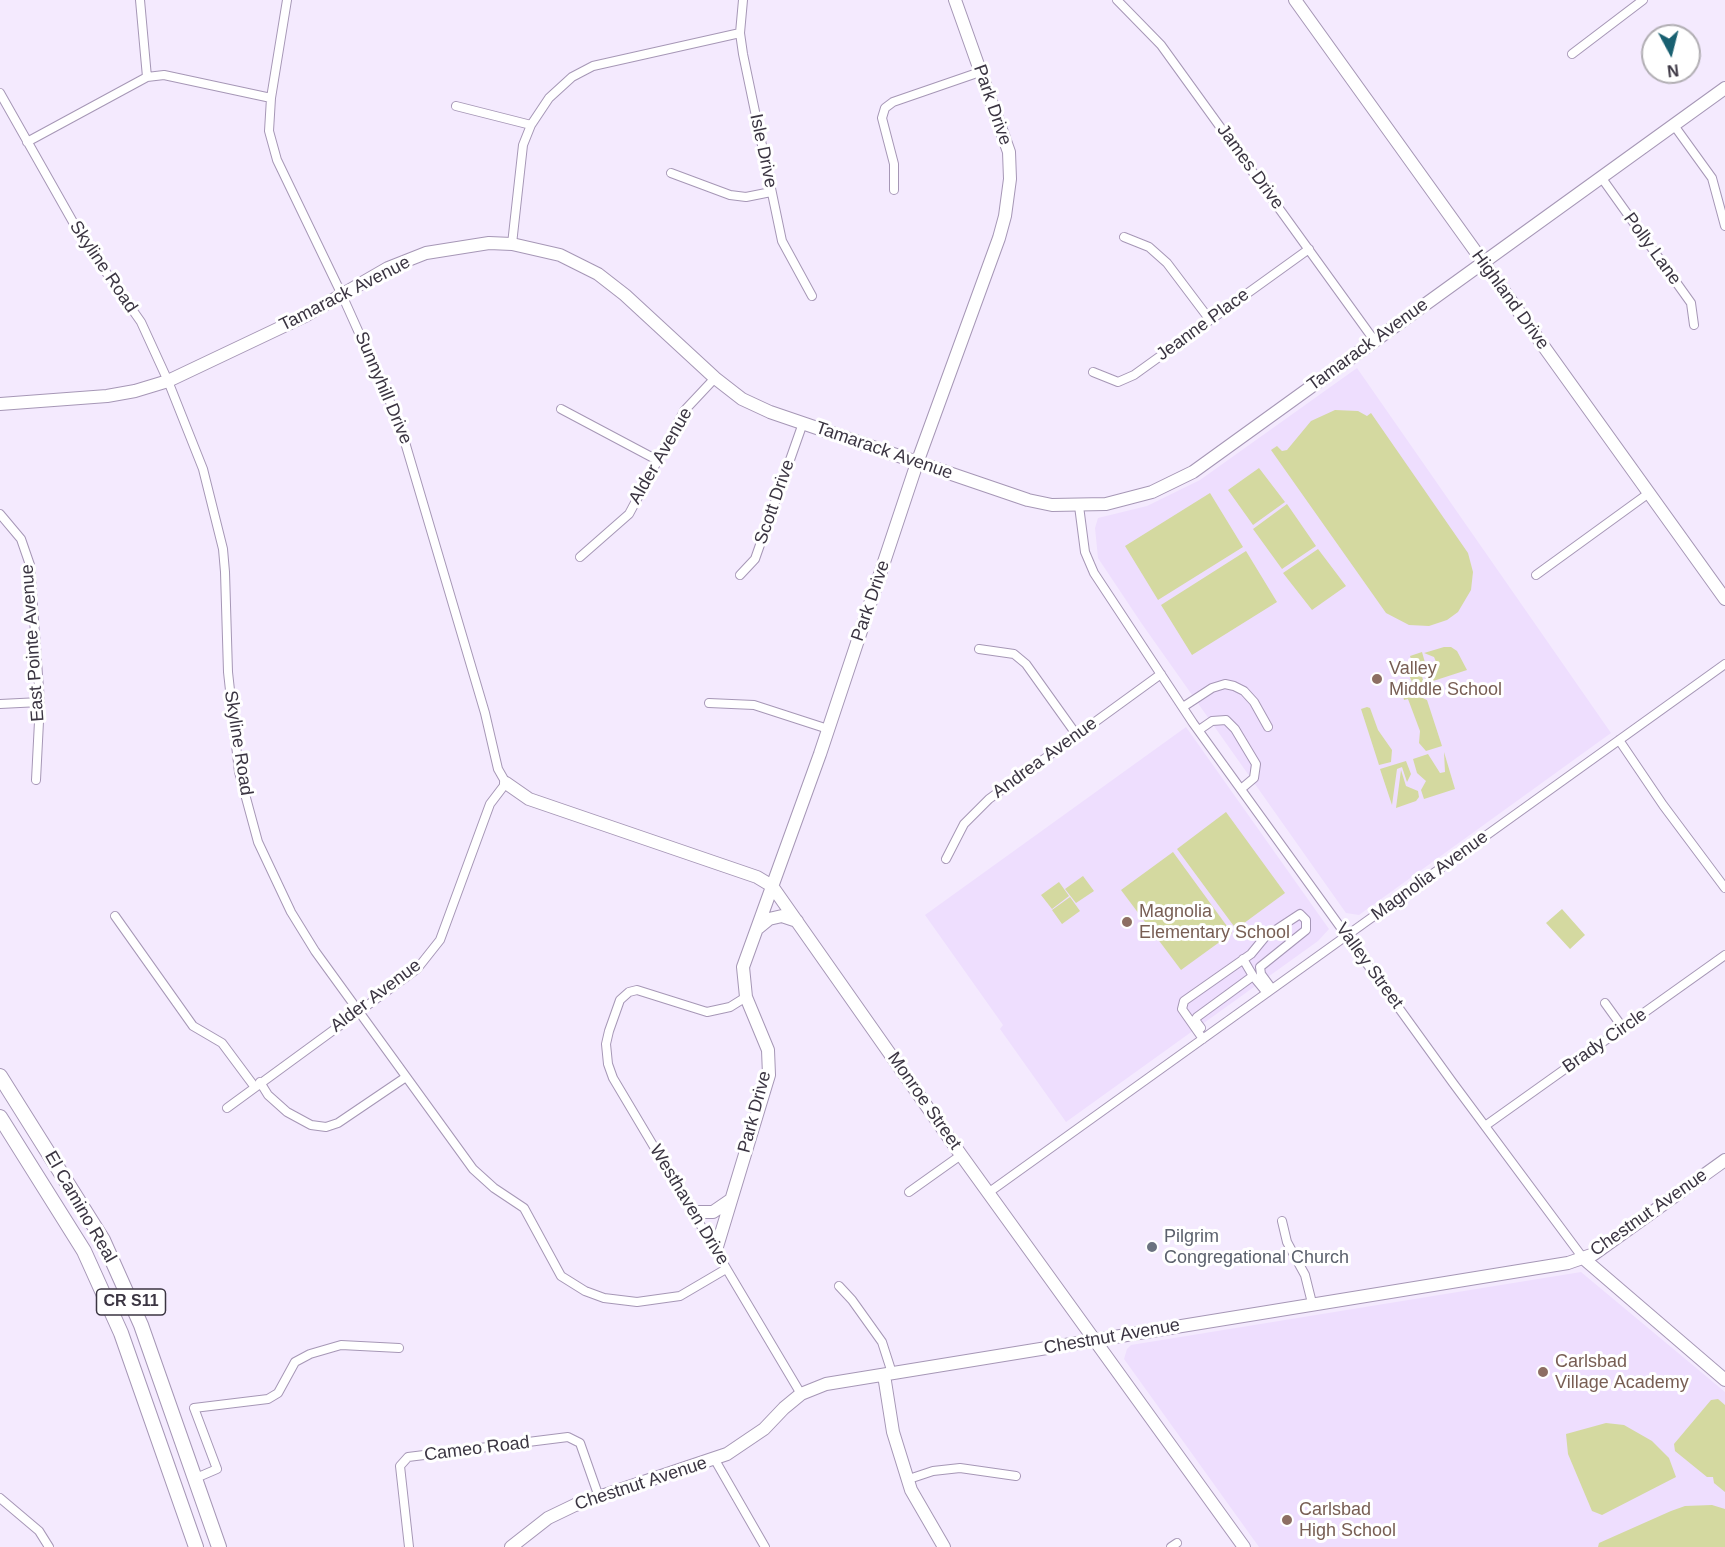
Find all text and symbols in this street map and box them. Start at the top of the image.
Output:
north arrow [1641,24,1701,84]
text: N [1666,61,1680,80]
street label: Park Drive [968,62,1016,148]
street label: Isle Drive [745,112,781,190]
street label: James Drive [1212,120,1288,214]
street label: Polly Lane [1619,209,1685,289]
street label: Skyline Road [64,217,142,317]
street label: Highland Drive [1467,246,1553,354]
street label: Tamarack Avenue [276,252,414,336]
street label: Jeanne Place [1153,284,1253,366]
street label: Tamarack Avenue [1304,294,1432,396]
street label: Sunnyhill Drive [350,329,416,447]
street label: Alder Avenue [625,404,697,508]
street label: Tamarack Avenue [813,417,955,485]
street label: Scott Drive [750,457,800,547]
street label: Park Drive [847,558,895,644]
street label: East Pointe Avenue [17,564,49,722]
place label: Valley Middle School [1389,658,1502,700]
marker: Valley Middle School [1370,672,1384,686]
street label: Skyline Road [219,689,257,797]
street label: Andrea Avenue [989,713,1101,803]
street label: Magnolia Avenue [1368,826,1492,926]
place label: Magnolia Elementary School [1139,901,1290,944]
marker: Magnolia Elementary School [1120,915,1134,929]
street label: Valley Street [1331,919,1407,1013]
street label: Alder Avenue [326,955,426,1037]
street label: Brady Circle [1559,1004,1651,1078]
street label: Monroe Street [882,1048,966,1154]
street label: Park Drive [734,1069,776,1155]
street label: Westhaven Drive [645,1141,733,1269]
street label: El Camino Real [39,1147,121,1267]
street label: Chestnut Avenue [1586,1165,1712,1261]
place label: Pilgrim Congregational Church [1164,1226,1349,1268]
marker: Pilgrim Congregational Church [1145,1240,1159,1254]
road number: CR S11 [96,1289,166,1315]
street label: Chestnut Avenue [1042,1314,1182,1360]
place label: Carlsbad Village Academy [1555,1351,1689,1394]
marker: Carlsbad Village Academy [1536,1365,1550,1379]
street label: Cameo Road [423,1432,531,1466]
street label: Chestnut Avenue [572,1452,710,1516]
place label: Carlsbad High School [1299,1499,1396,1541]
marker: Carlsbad High School [1280,1513,1294,1527]

